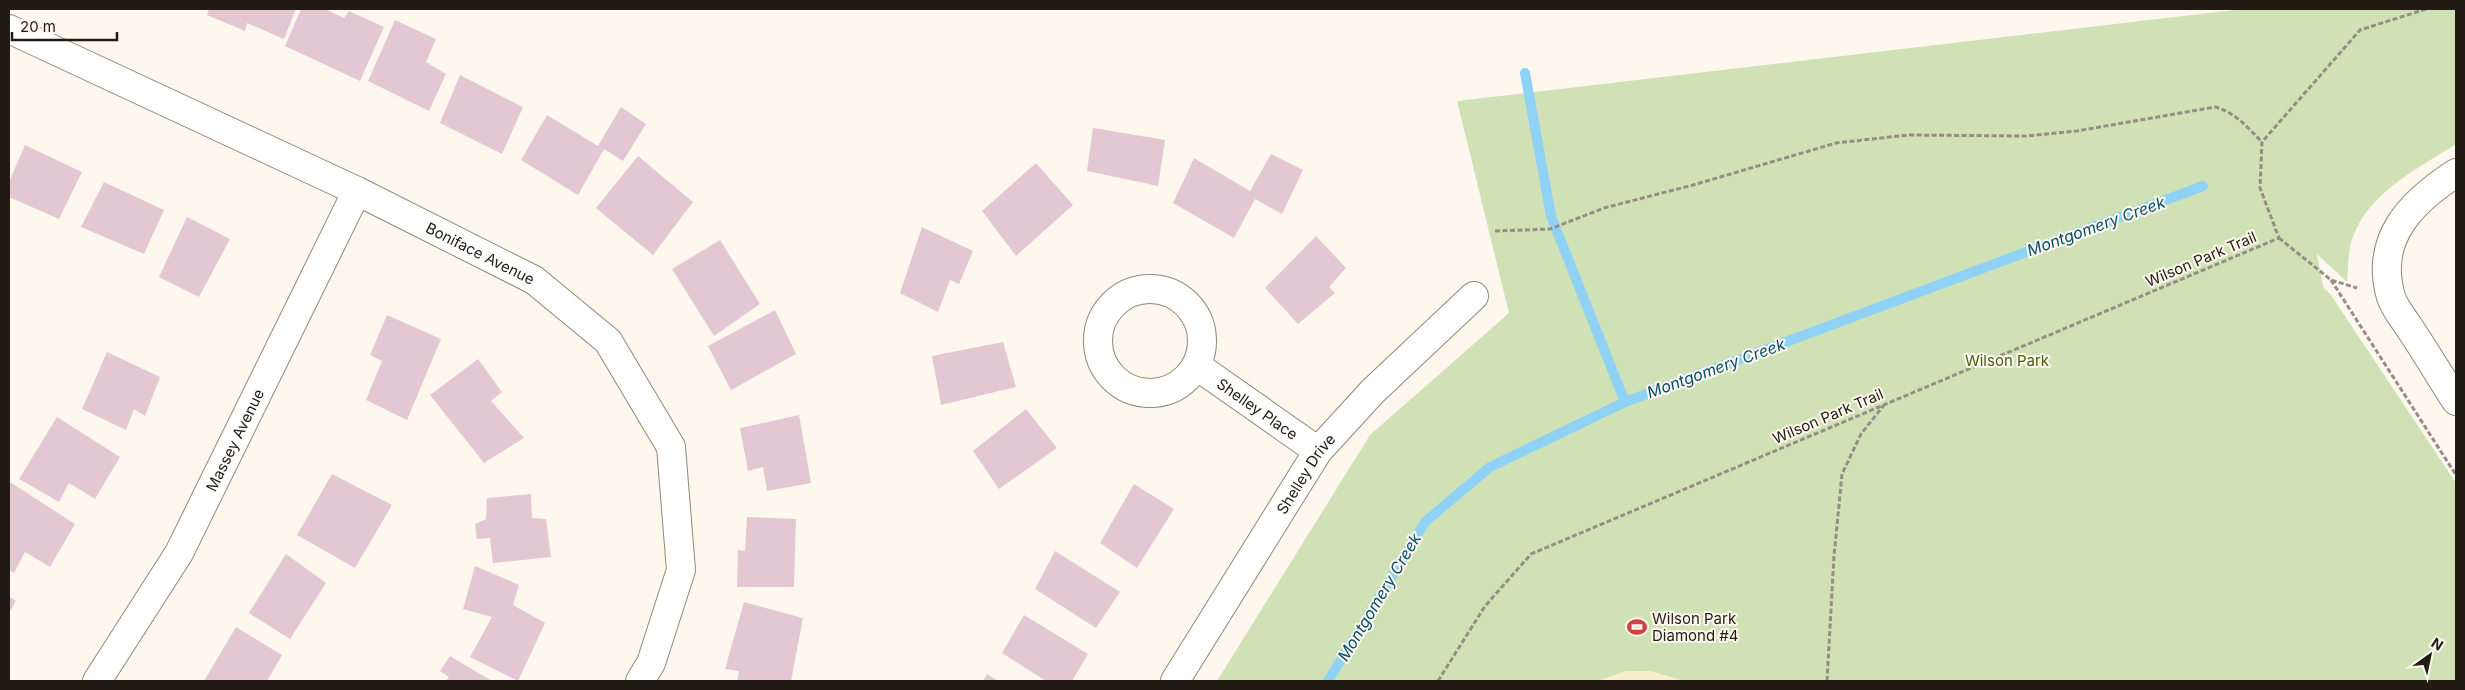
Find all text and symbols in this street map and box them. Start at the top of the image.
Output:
scale bar [12,10,118,42]
text: 20 m [20,17,56,36]
water label: Montgomery Creek [2024,192,2168,260]
street label: Boniface Avenue [423,218,538,288]
street label: Wilson Park Trail [2143,227,2259,291]
water label: Montgomery Creek [1644,334,1788,402]
park label: Wilson Park [1965,351,2050,370]
street label: Shelley Place [1213,374,1302,444]
street label: Wilson Park Trail [1770,384,1886,448]
street label: Massey Avenue [201,386,268,494]
street label: Shelley Drive [1272,429,1339,517]
water label: Montgomery Creek [1333,529,1425,665]
place label: Wilson Park Diamond #4 [1652,609,1738,645]
sports icon: Wilson Park Diamond #4 [1626,616,1648,638]
north arrow [2405,630,2455,680]
text: N [2428,634,2446,654]

